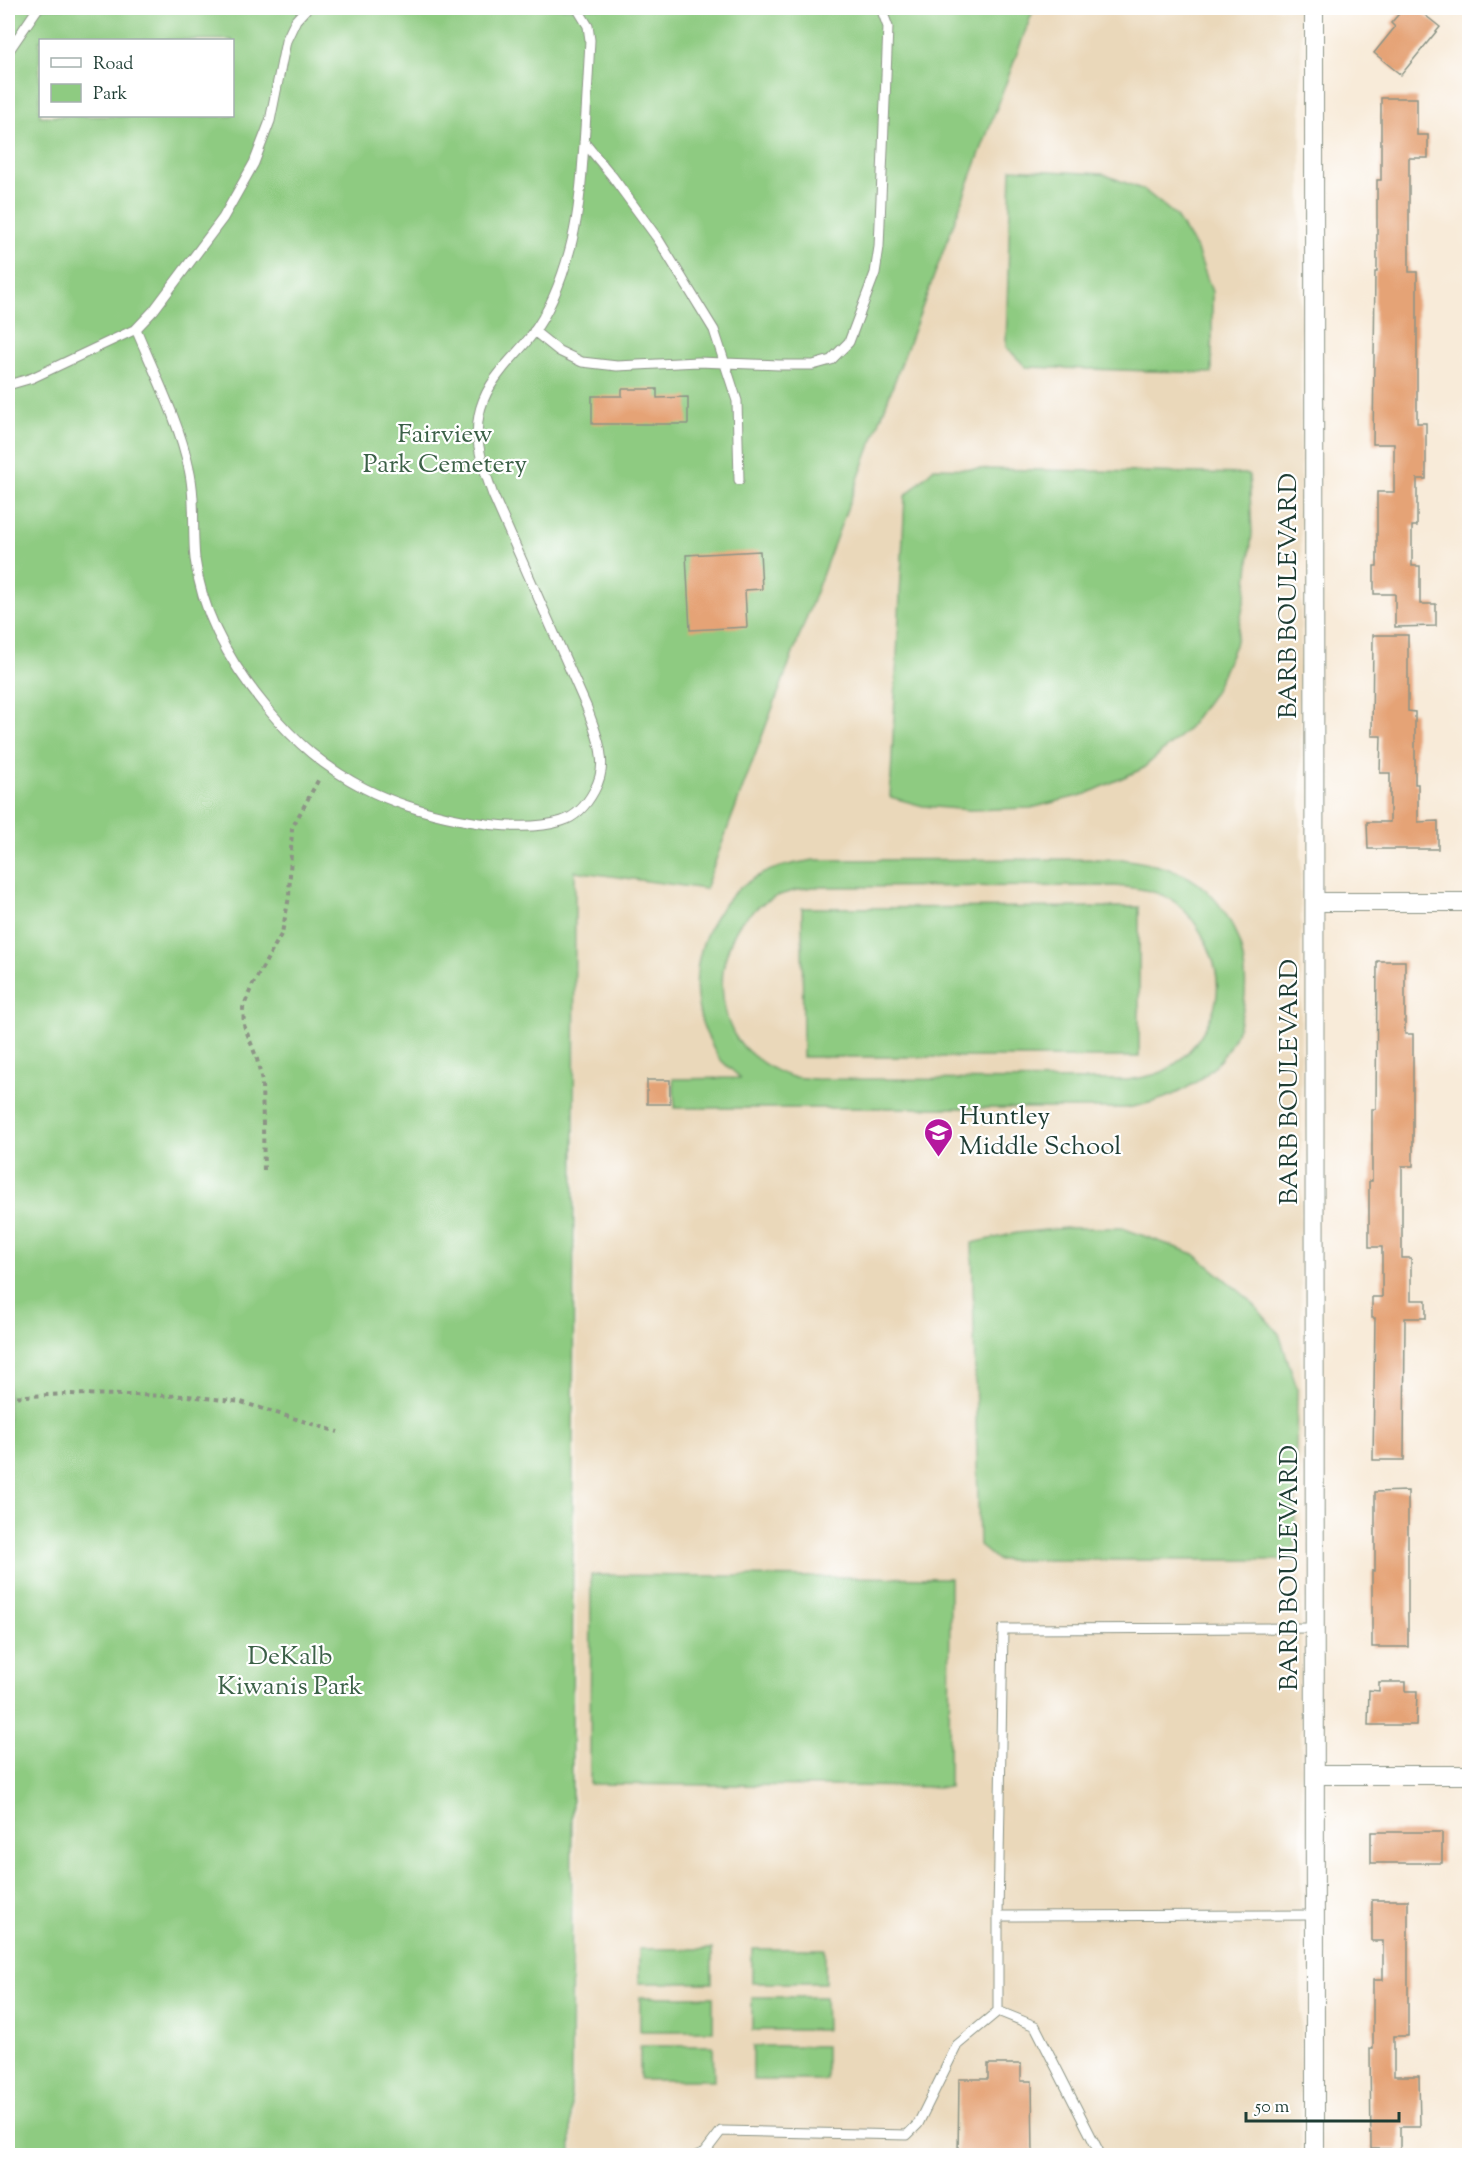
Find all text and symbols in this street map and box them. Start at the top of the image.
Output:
legend [39,39,234,117]
text: Road [93,52,133,78]
text: Park [93,82,128,108]
park label: Fairview Park Cemetery [363,417,527,484]
street label: BARB BOULEVARD [1271,473,1308,719]
street label: BARB BOULEVARD [1272,959,1309,1205]
place label: Huntley Middle School [959,1099,1122,1166]
school or university icon: Huntley Middle School [922,1116,954,1158]
street label: BARB BOULEVARD [1272,1445,1309,1691]
park label: DeKalb Kiwanis Park [217,1639,363,1706]
scale bar [1246,2085,1399,2123]
text: 50 m [1254,2095,1290,2121]

